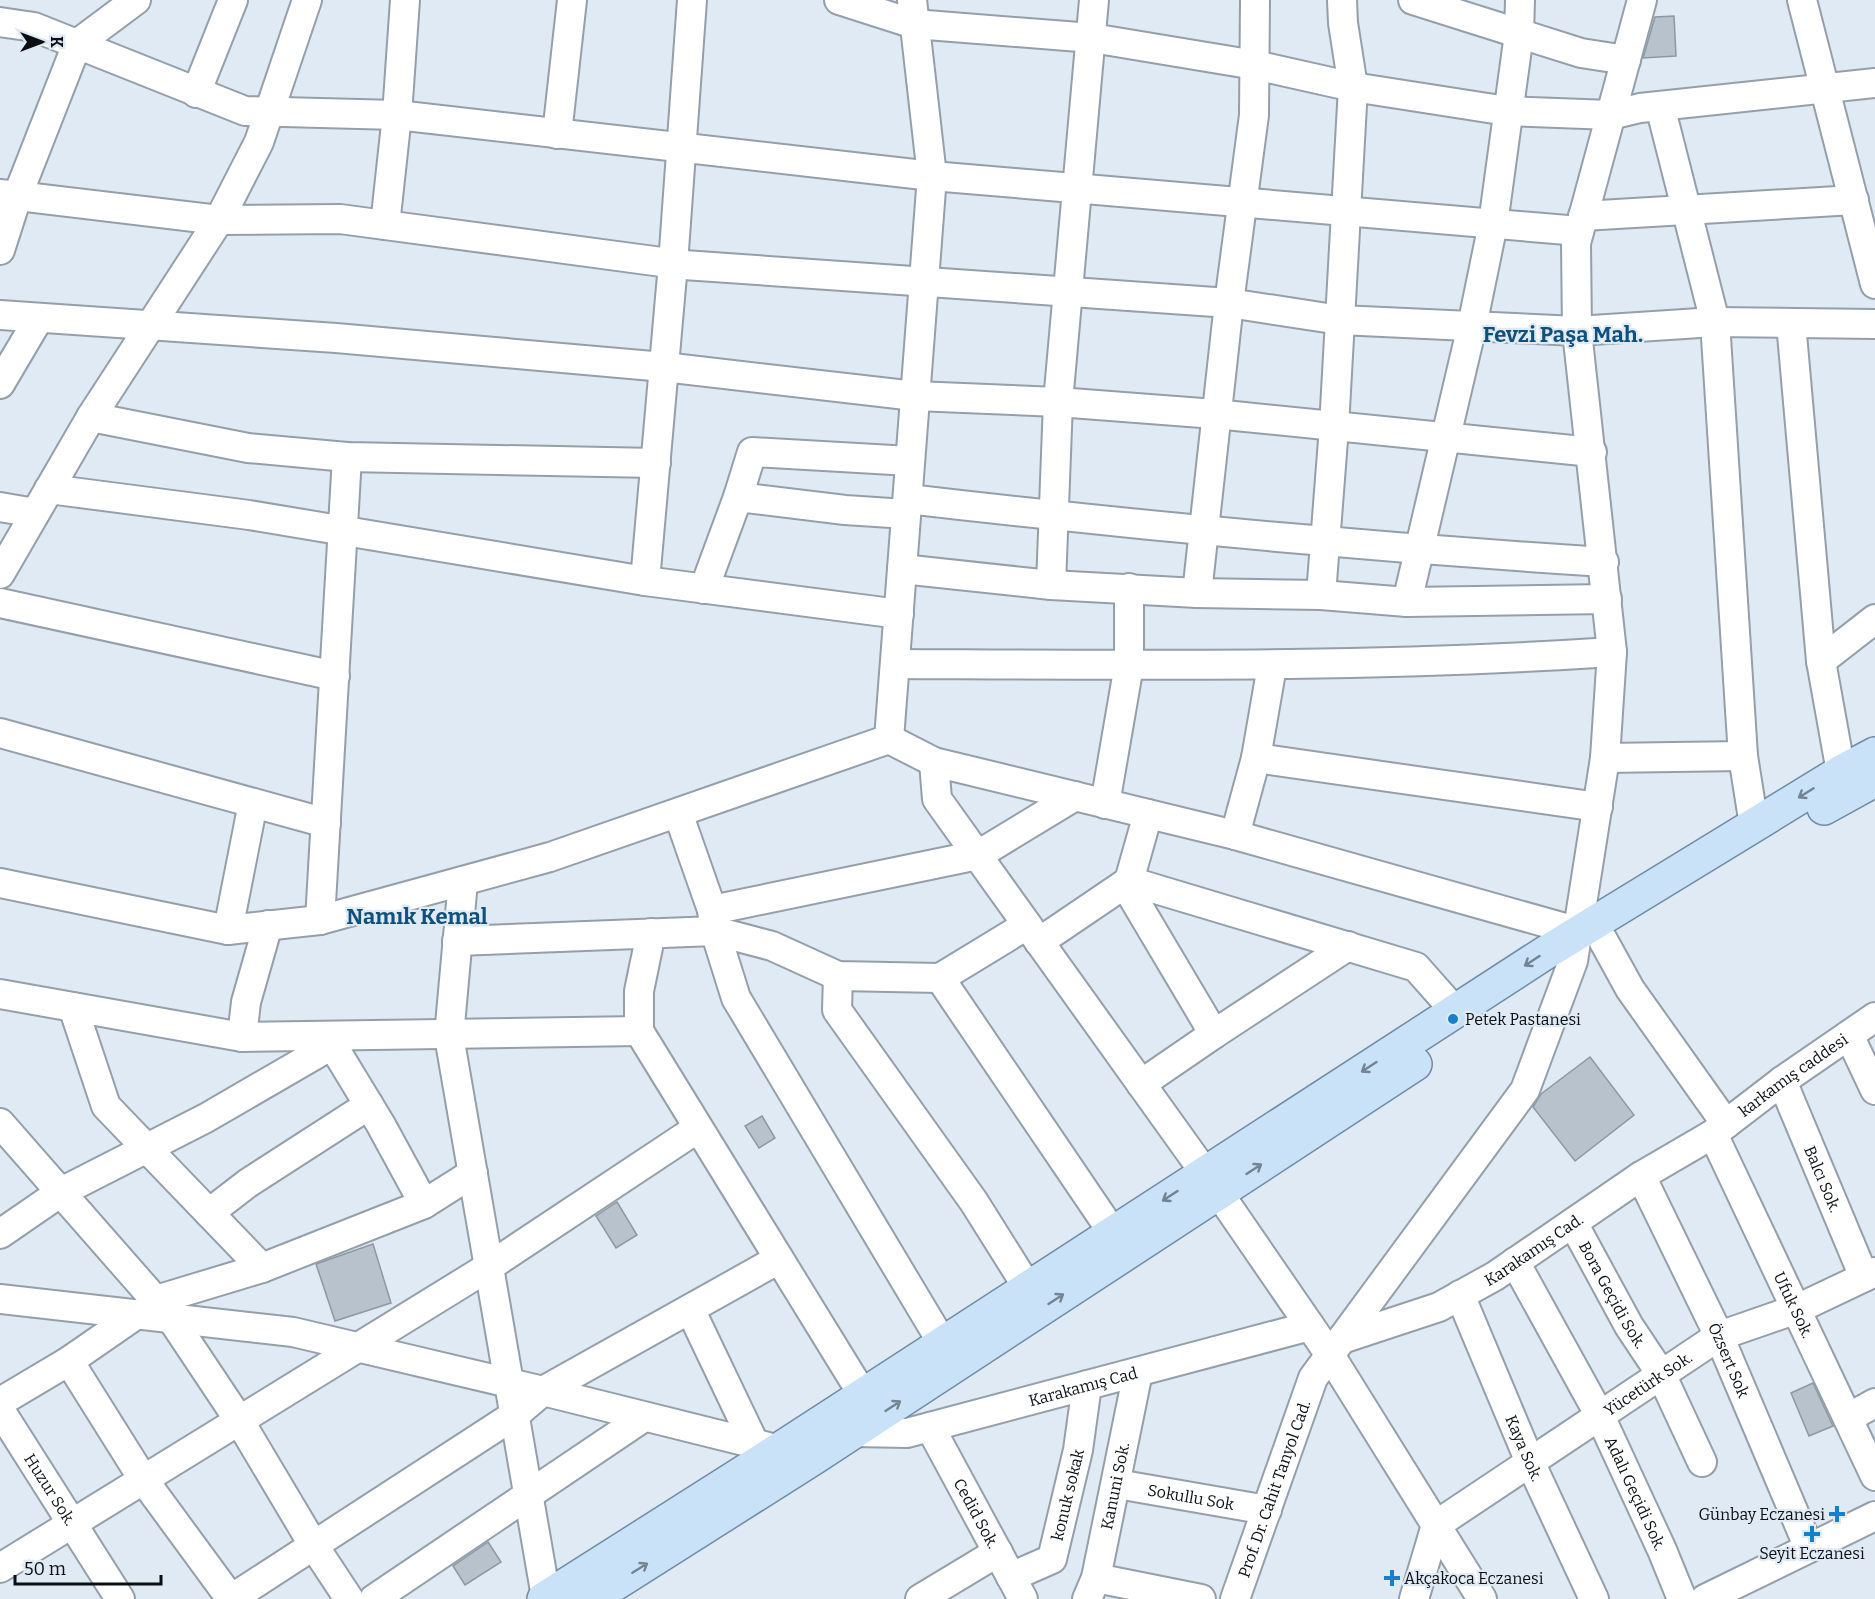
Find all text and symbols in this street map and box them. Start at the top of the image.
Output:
north arrow [12,12,72,72]
text: K [47,36,66,48]
district label: Fevzi Paşa Mah. [1483,321,1643,348]
one-way arrow [1798,787,1815,799]
district label: Namık Kemal [346,903,488,930]
one-way arrow [1525,955,1541,967]
place label: Petek Pastanesi [1465,1010,1581,1029]
marker: Petek Pastanesi [1446,1012,1460,1026]
street label: karkamış caddesi [1735,1030,1852,1121]
one-way arrow [1361,1061,1378,1073]
street label: Balcı Sok. [1800,1143,1845,1215]
one-way arrow [1246,1163,1263,1176]
one-way arrow [1162,1190,1179,1202]
street label: Karakamış Cad. [1481,1210,1587,1290]
street label: Bora Geçidi Sok. [1575,1238,1650,1352]
street label: Ufuk Sok. [1770,1269,1817,1341]
one-way arrow [1047,1293,1064,1305]
street label: Özsert Sok [1704,1320,1753,1400]
street label: Yücetürk Sok. [1601,1348,1696,1420]
street label: Karakamış Cad [1027,1363,1140,1410]
street label: Prof. Dr. Cahit Tanyol Cad. [1234,1397,1314,1580]
one-way arrow [884,1400,901,1412]
street label: Kaya Sok. [1501,1412,1547,1484]
street label: Adalı Geçidi Sok. [1601,1433,1670,1553]
street label: Kanuni Sok. [1097,1441,1133,1531]
street label: konuk sokak [1048,1447,1088,1542]
street label: Huzur Sok. [20,1450,80,1529]
street label: Cedid Sok. [950,1475,1003,1552]
street label: Sokullu Sok [1146,1480,1235,1514]
place label: Günbay Eczanesi [1699,1505,1825,1524]
marker: Günbay Eczanesi [1830,1507,1844,1521]
marker: Seyit Eczanesi [1805,1527,1819,1541]
place label: Seyit Eczanesi [1759,1544,1865,1563]
scale bar [15,1548,160,1586]
text: 50 m [24,1558,66,1580]
one-way arrow [631,1561,648,1573]
place label: Akçakoca Eczanesi [1404,1569,1544,1588]
marker: Akçakoca Eczanesi [1385,1571,1399,1585]

